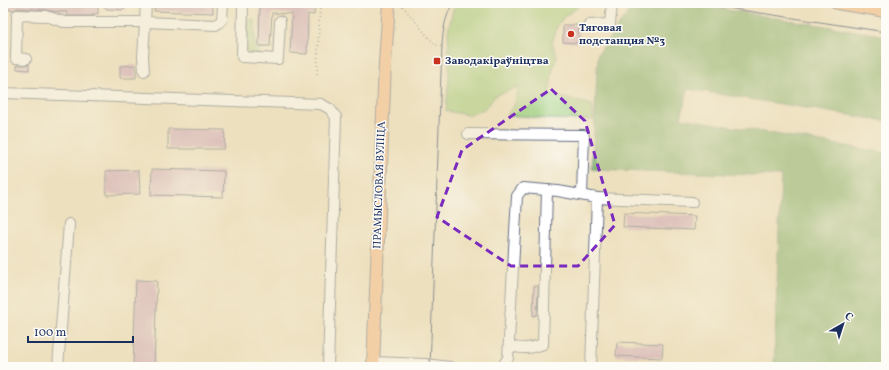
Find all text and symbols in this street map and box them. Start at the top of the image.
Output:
place label: Тяговая подстанция №3 [579,21,665,49]
marker: Тяговая подстанция №3 [566,29,576,39]
place label: Заводакіраўніцтва [445,54,549,69]
marker: Заводакіраўніцтва [432,56,442,66]
street label: ПРАМЫСЛОВАЯ ВУЛІЦА [370,121,390,249]
north arrow [823,304,863,344]
text: С [841,309,856,325]
scale bar [28,318,133,344]
text: 100 m [34,325,67,341]

